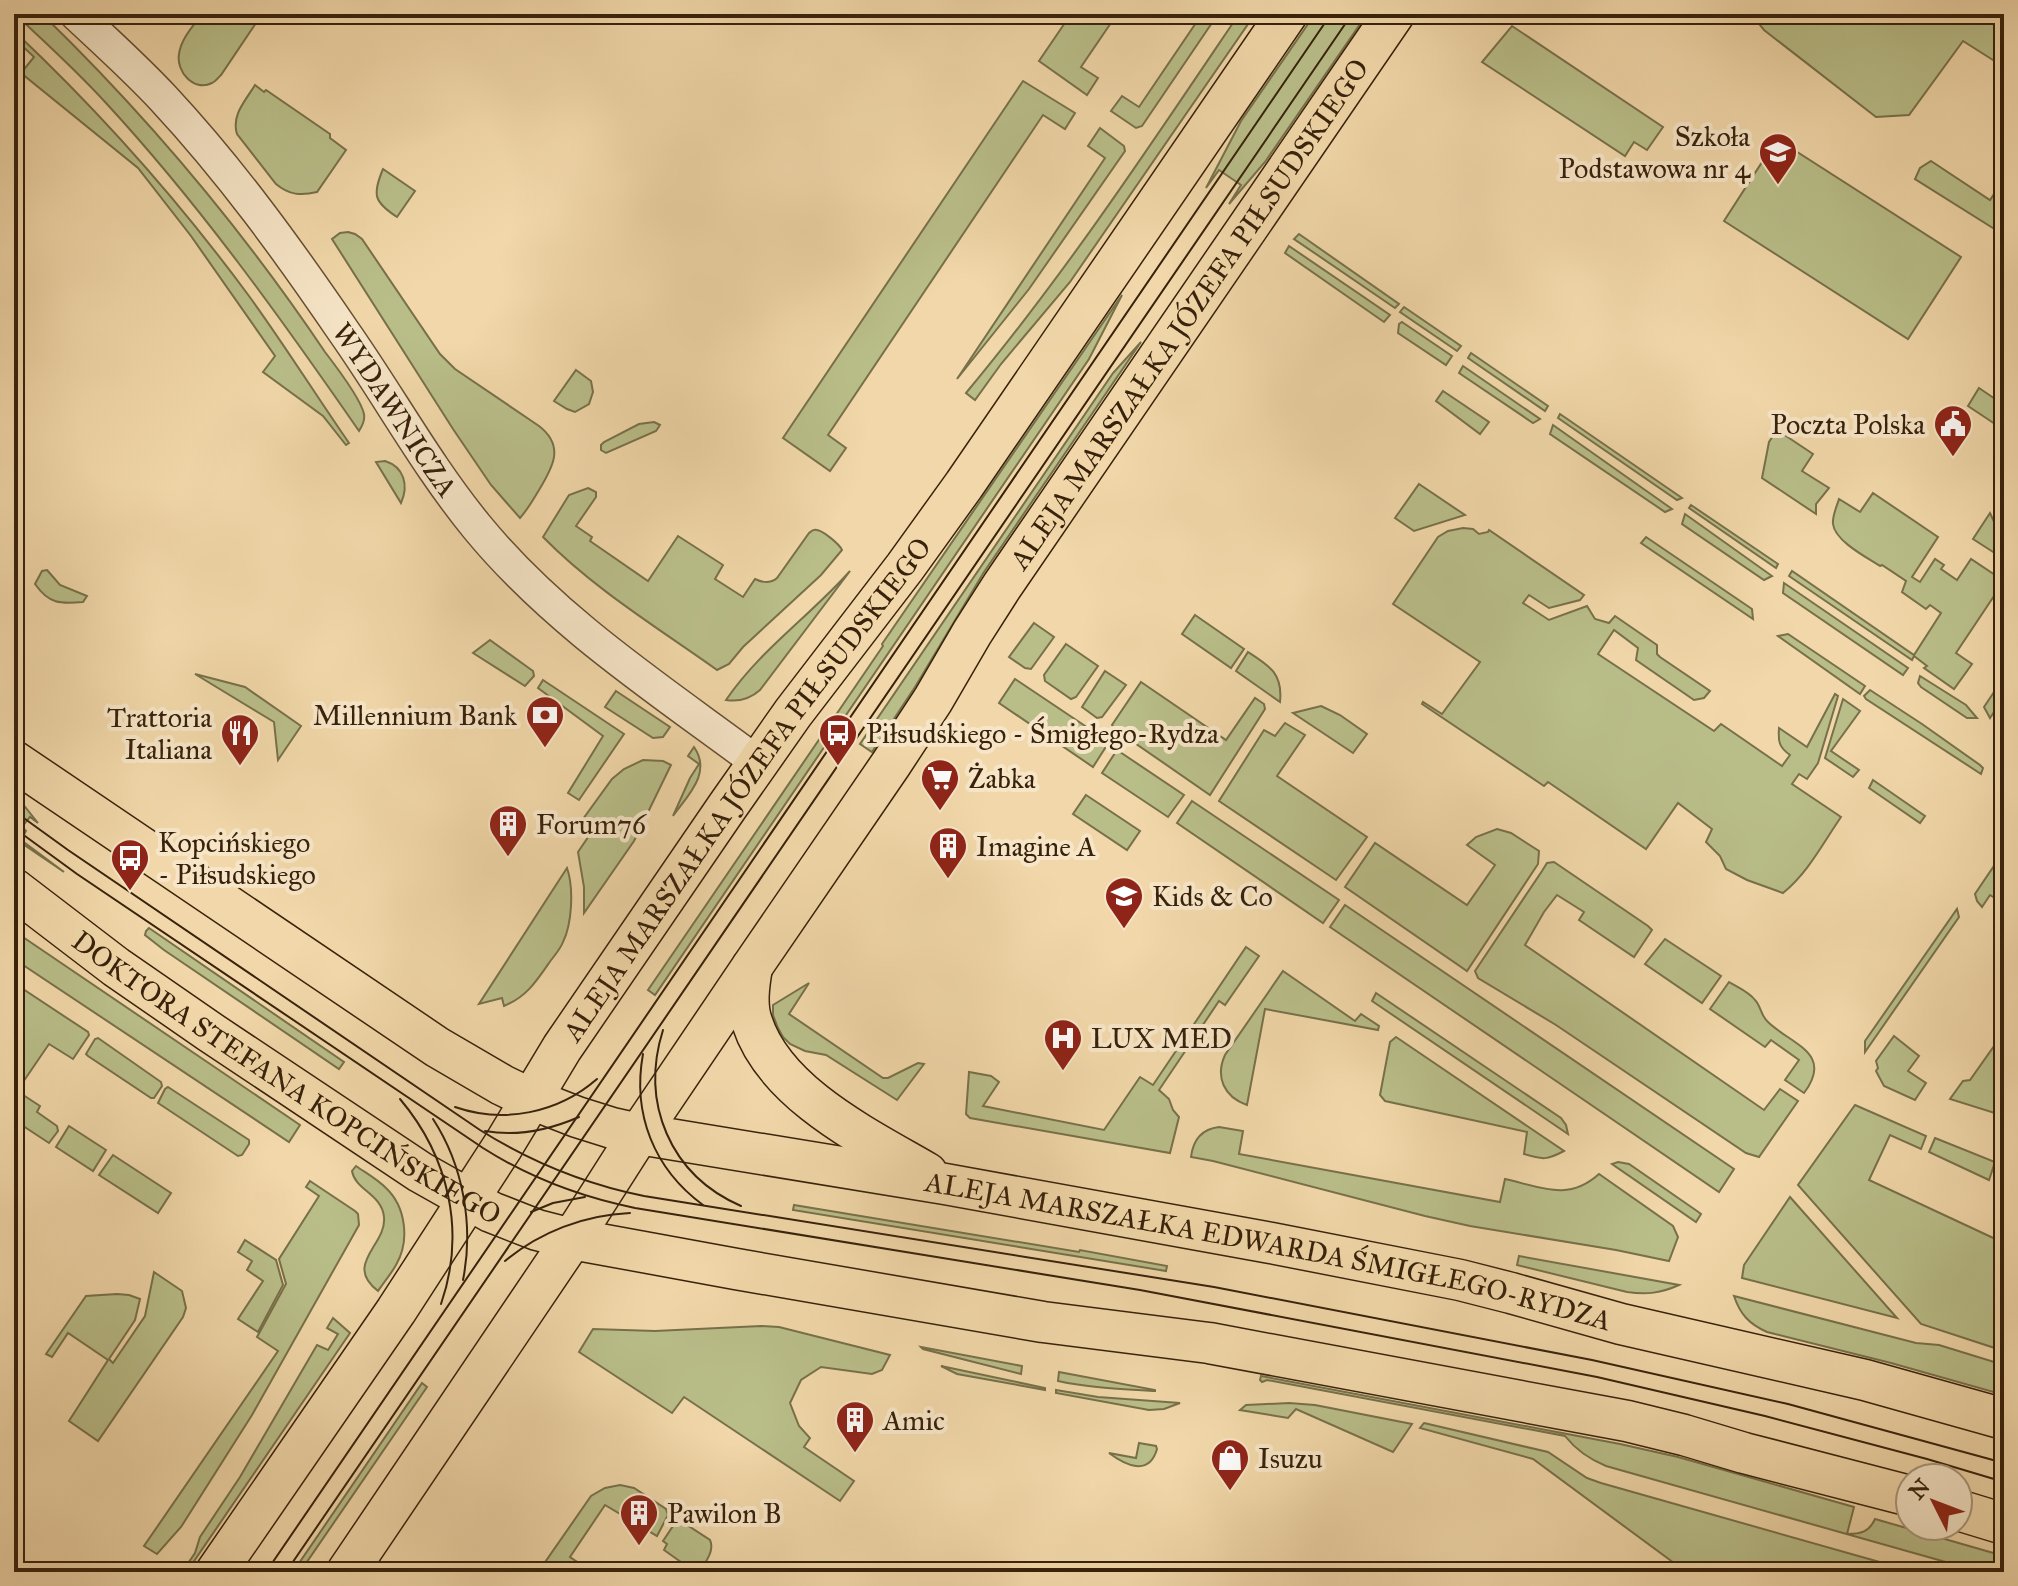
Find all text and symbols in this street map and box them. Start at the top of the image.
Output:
street label: ALEJA MARSZAŁKA JÓZEFA PIŁSUDSKIEGO [1001,52,1376,577]
place label: Szkoła Podstawowa nr 4 [1559,119,1751,186]
school or university icon: Szkoła Podstawowa nr 4 [1757,131,1799,186]
street label: WYDAWNICZA [325,316,465,504]
public building icon: Poczta Polska [1932,403,1974,458]
place label: Poczta Polska [1771,407,1925,442]
street label: ALEJA MARSZAŁKA JÓZEFA PIŁSUDSKIEGO [554,531,939,1049]
bank icon: Millennium Bank [524,694,566,749]
place label: Millennium Bank [313,698,517,733]
place label: Trattoria Italiana [107,700,212,767]
restaurant icon: Trattoria Italiana [219,712,261,767]
bus stop icon: Piłsudskiego - Śmigłego-Rydza [817,712,859,767]
place label: Piłsudskiego - Śmigłego-Rydza [866,716,1219,751]
supermarket icon: Żabka [919,757,961,812]
place label: Żabka [968,761,1036,796]
building icon: Forum76 [487,803,529,858]
place label: Forum76 [536,807,648,842]
place label: Kopcińskiego - Piłsudskiego [158,825,316,892]
building icon: Imagine A [927,825,969,880]
place label: Imagine A [976,829,1096,864]
bus stop icon: Kopcińskiego - Piłsudskiego [109,837,151,892]
school or university icon: Kids & Co [1103,875,1145,930]
place label: Kids & Co [1152,879,1273,914]
street label: DOKTORA STEFANA KOPCIŃSKIEGO [65,923,507,1232]
hospital icon: LUX MED [1042,1017,1084,1072]
place label: LUX MED [1091,1021,1232,1056]
street label: ALEJA MARSZAŁKA EDWARDA ŚMIGŁEGO-RYDZA [922,1164,1615,1338]
building icon: Amic [834,1399,876,1454]
place label: Amic [882,1403,945,1438]
shop icon: Isuzu [1209,1437,1251,1492]
place label: Isuzu [1258,1441,1323,1476]
north arrow [1894,1462,1974,1542]
text: N [1903,1473,1936,1505]
building icon: Pawilon B [618,1492,660,1547]
place label: Pawilon B [667,1496,782,1531]

